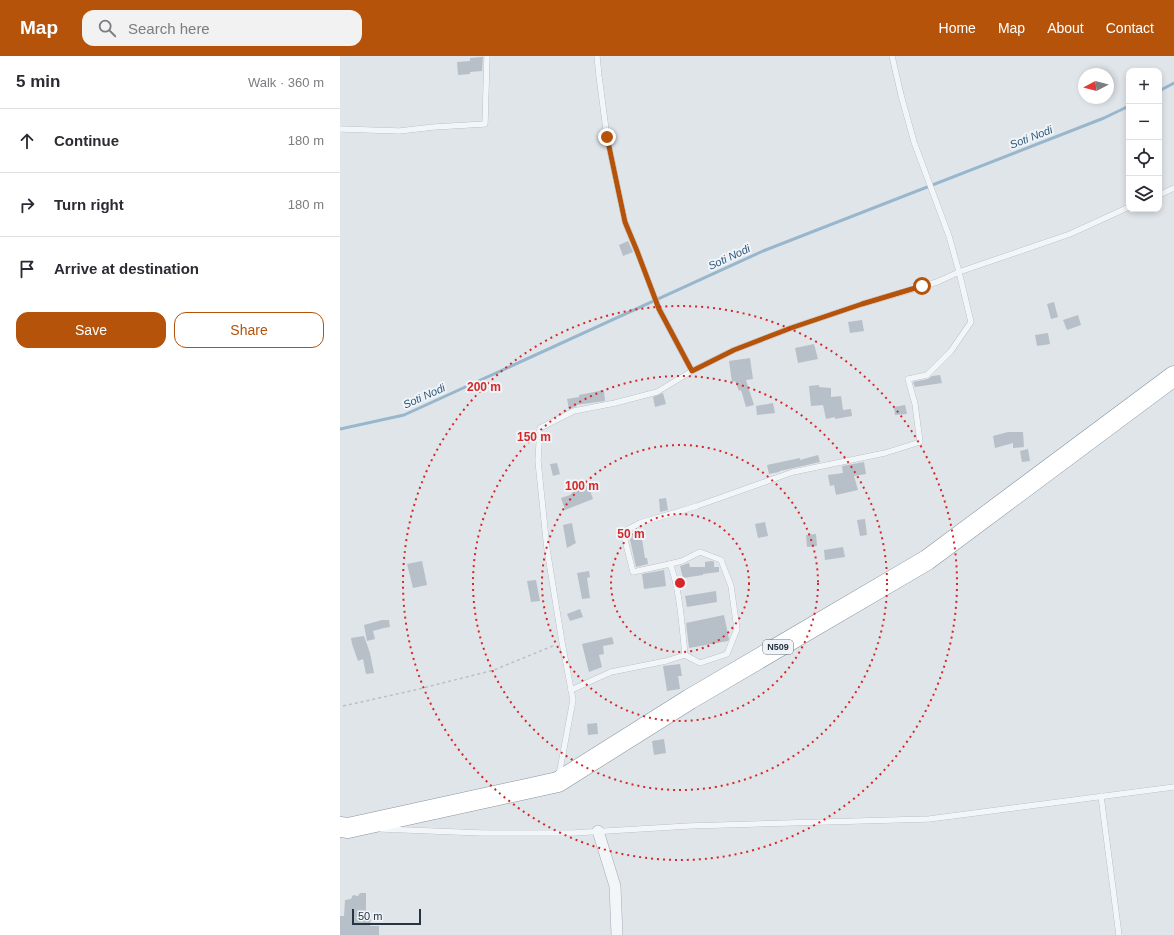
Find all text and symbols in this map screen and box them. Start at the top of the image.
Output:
search box [82,10,362,46]
text: Map [20,17,58,38]
icon: search [96,17,118,39]
text: Search here [128,20,210,37]
text: Home [939,20,976,36]
text: Map [998,20,1025,36]
text: About [1047,20,1084,36]
text: Contact [1106,20,1154,36]
north arrow [1078,68,1114,104]
map controls [1126,68,1162,212]
button: + [1126,68,1162,104]
text: 5 min [16,72,60,91]
text: Walk · 360 m [248,75,324,90]
button: − [1126,104,1162,140]
water label: Soti Nodi [1008,123,1055,151]
route end [598,128,616,146]
icon: ahead [16,130,38,152]
text: Continue [54,132,119,149]
text: 180 m [288,133,324,148]
button: locate [1126,140,1162,176]
button: layers [1126,176,1162,212]
icon: right [16,194,38,216]
text: Turn right [54,196,124,213]
text: 180 m [288,197,324,212]
water label: Soti Nodi [706,242,752,272]
icon: arrive [16,258,38,280]
text: Arrive at destination [54,260,199,277]
route start [913,277,931,295]
button: Save [16,312,166,348]
button: Share [174,312,324,348]
text: 200 m [467,380,501,394]
water label: Soti Nodi [401,381,447,411]
text: 150 m [517,430,551,444]
text: 100 m [565,479,599,493]
text: 50 m [617,527,645,541]
centre of rings [673,576,687,590]
road number: N509 [763,640,793,654]
scale bar [352,907,421,926]
text: 50 m [358,910,382,922]

